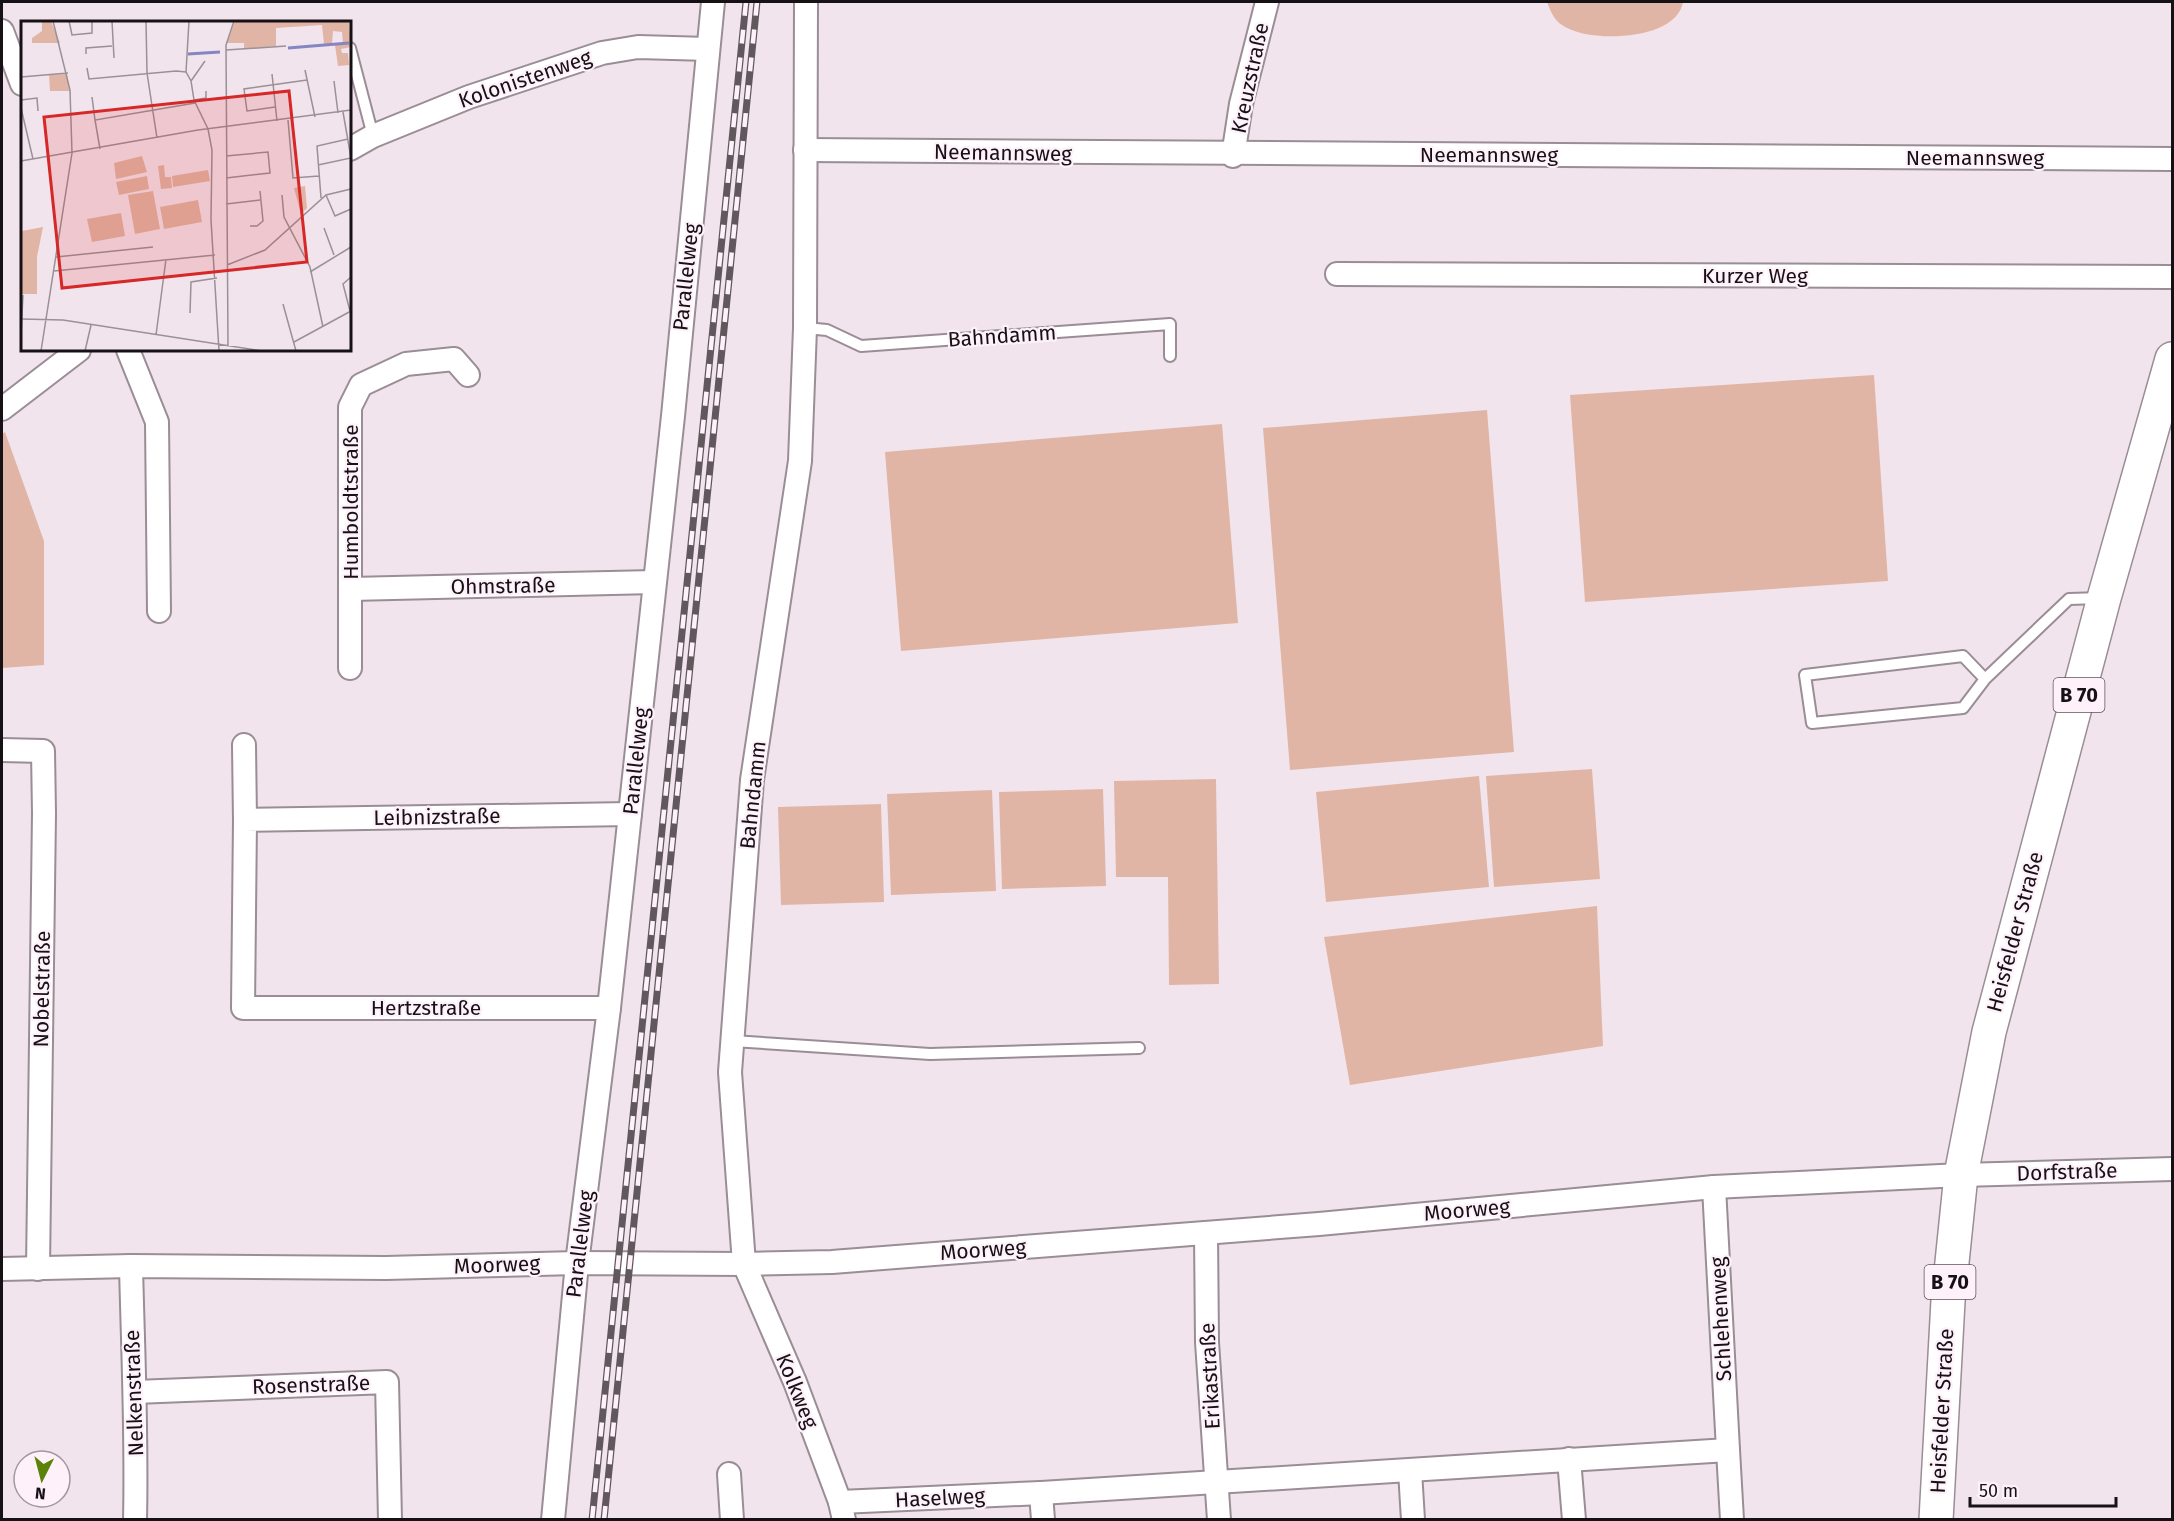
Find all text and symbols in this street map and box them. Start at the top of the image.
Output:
street label: Kreuzstraße [1226,20,1274,136]
inset map [21,21,351,351]
street label: Kolonistenweg [455,44,595,114]
street label: Neemannsweg [934,139,1072,167]
street label: Neemannsweg [1420,142,1558,168]
street label: Neemannsweg [1906,145,2044,171]
street label: Parallelweg [667,222,705,332]
street label: Kurzer Weg [1702,263,1808,289]
street label: Bahndamm [947,319,1057,353]
street label: Humboldtstraße [338,424,364,580]
street label: Ohmstraße [450,572,556,600]
road number: B 70 [2054,678,2104,712]
street label: Parallelweg [617,706,655,816]
street label: Bahndamm [734,740,772,850]
street label: Leibnizstraße [373,803,501,831]
street label: Heisfelder Straße [1981,849,2049,1015]
street label: Nobelstraße [28,930,56,1048]
street label: Hertzstraße [371,995,481,1021]
street label: Dorfstraße [2016,1157,2118,1187]
street label: Parallelweg [560,1189,600,1299]
street label: Moorweg [1423,1193,1511,1227]
street label: Moorweg [939,1234,1027,1266]
street label: Moorweg [453,1250,541,1279]
street label: Schlehenweg [1705,1256,1737,1382]
road number: B 70 [1924,1265,1976,1299]
street label: Erikastraße [1194,1322,1226,1430]
street label: Heisfelder Straße [1925,1328,1959,1494]
street label: Nelkenstraße [119,1329,149,1457]
street label: Kolkweg [770,1350,824,1432]
street label: Rosenstraße [251,1370,371,1400]
north arrow [12,1449,72,1509]
scale bar [1970,1470,2116,1508]
text: 50 m [1979,1480,2018,1502]
text: N [34,1483,47,1503]
street label: Haselweg [894,1483,986,1513]

